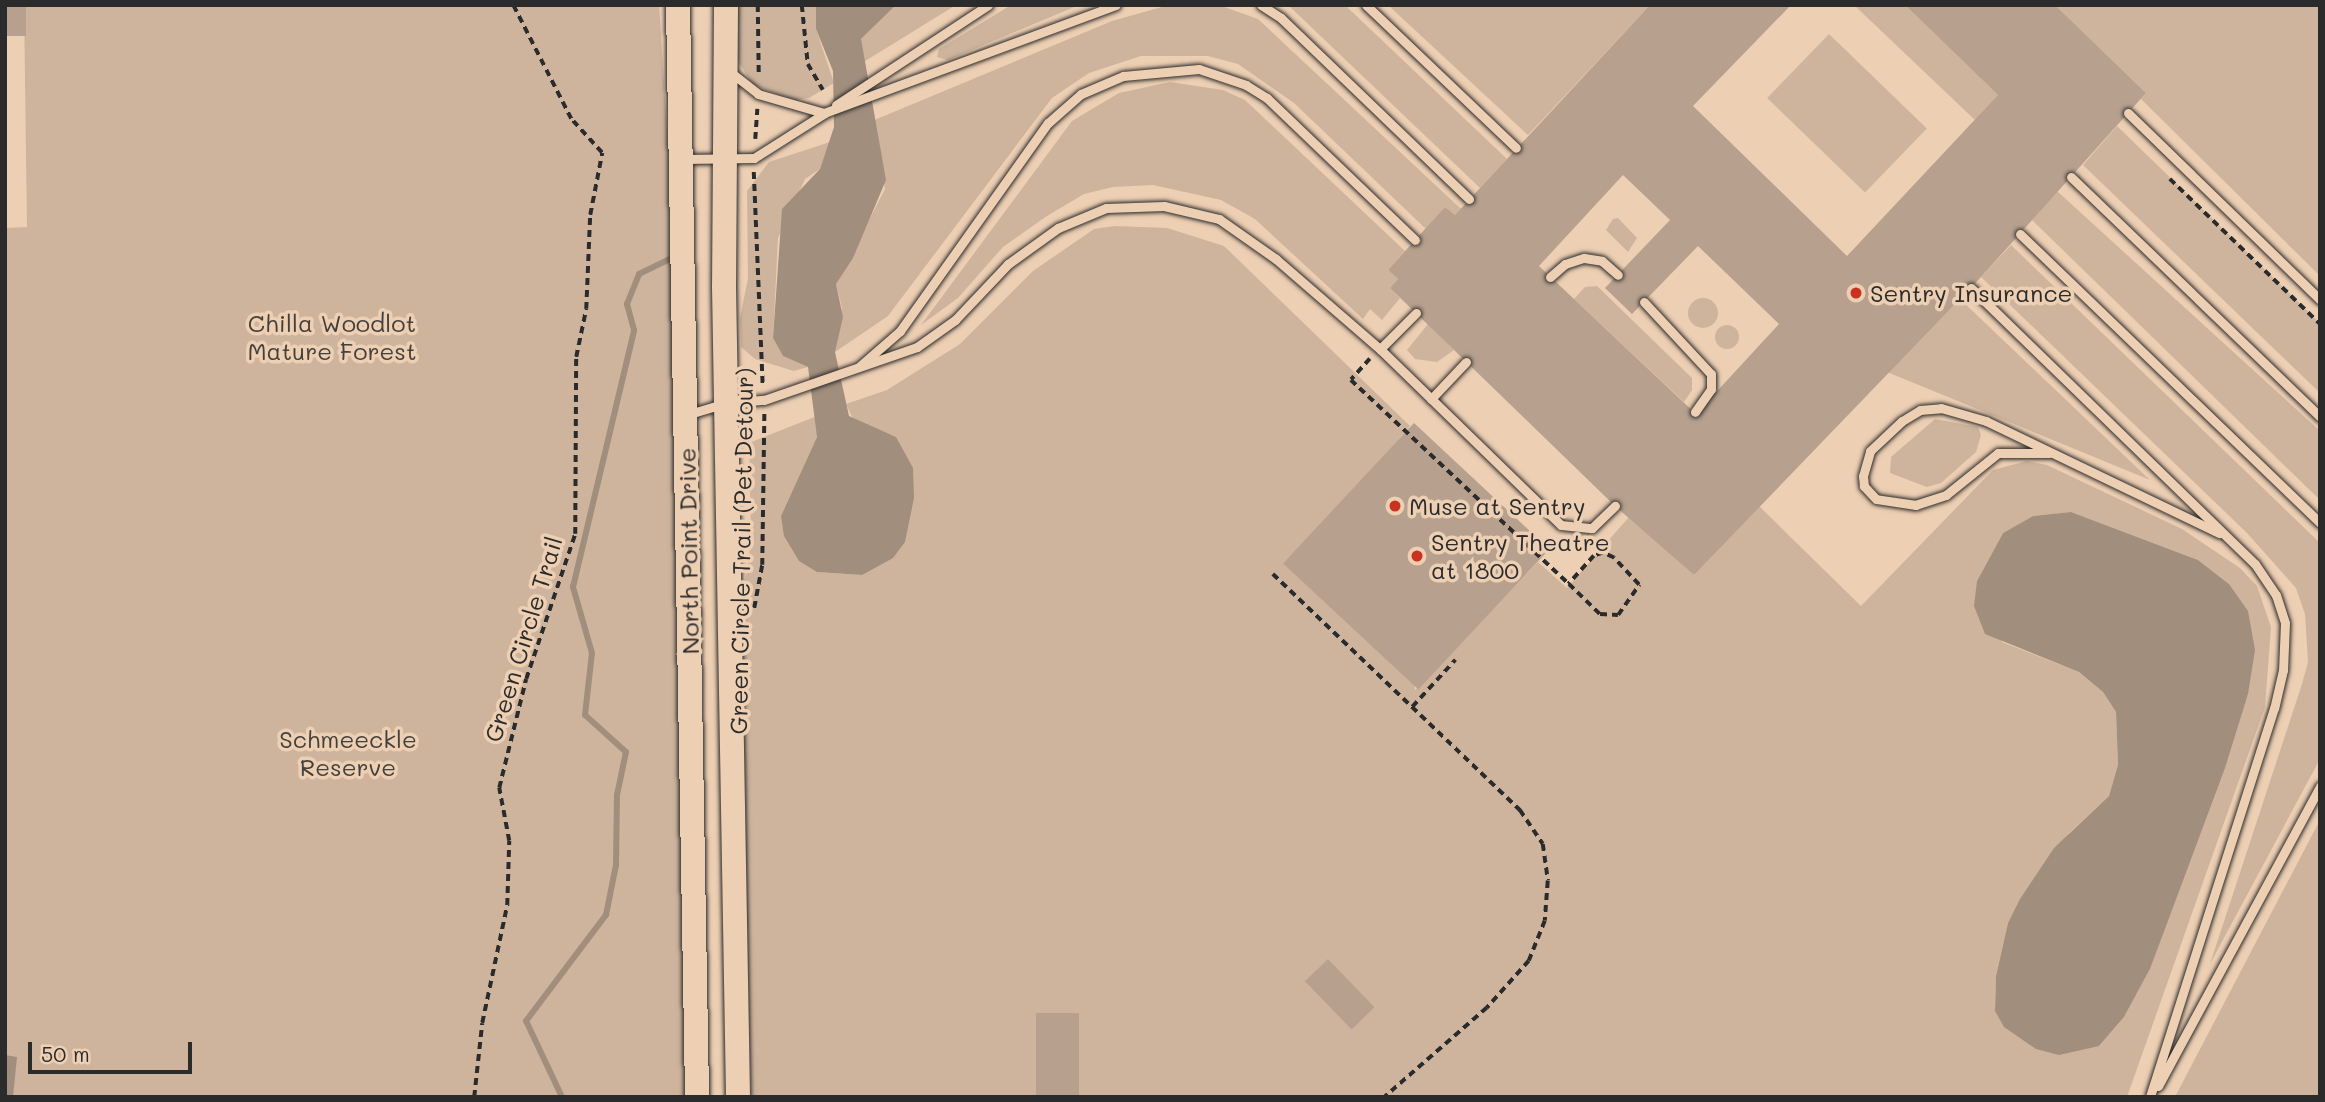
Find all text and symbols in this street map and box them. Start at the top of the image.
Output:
place label: Sentry Insurance [1870,279,2072,307]
marker: Sentry Insurance [1848,285,1864,301]
park label: Chilla Woodlot Mature Forest [247,309,417,365]
street label: Green Circle Trail (Pet Detour) [723,368,759,734]
street label: North Point Drive [672,447,704,655]
place label: Muse at Sentry [1409,492,1585,520]
marker: Muse at Sentry [1387,498,1403,514]
place label: Sentry Theatre at 1800 [1431,528,1610,584]
street label: Green Circle Trail [478,533,568,745]
marker: Sentry Theatre at 1800 [1409,548,1425,564]
park label: Schmeeckle Reserve [279,725,417,781]
scale bar [32,1028,196,1072]
text: 50 m [41,1040,90,1067]

